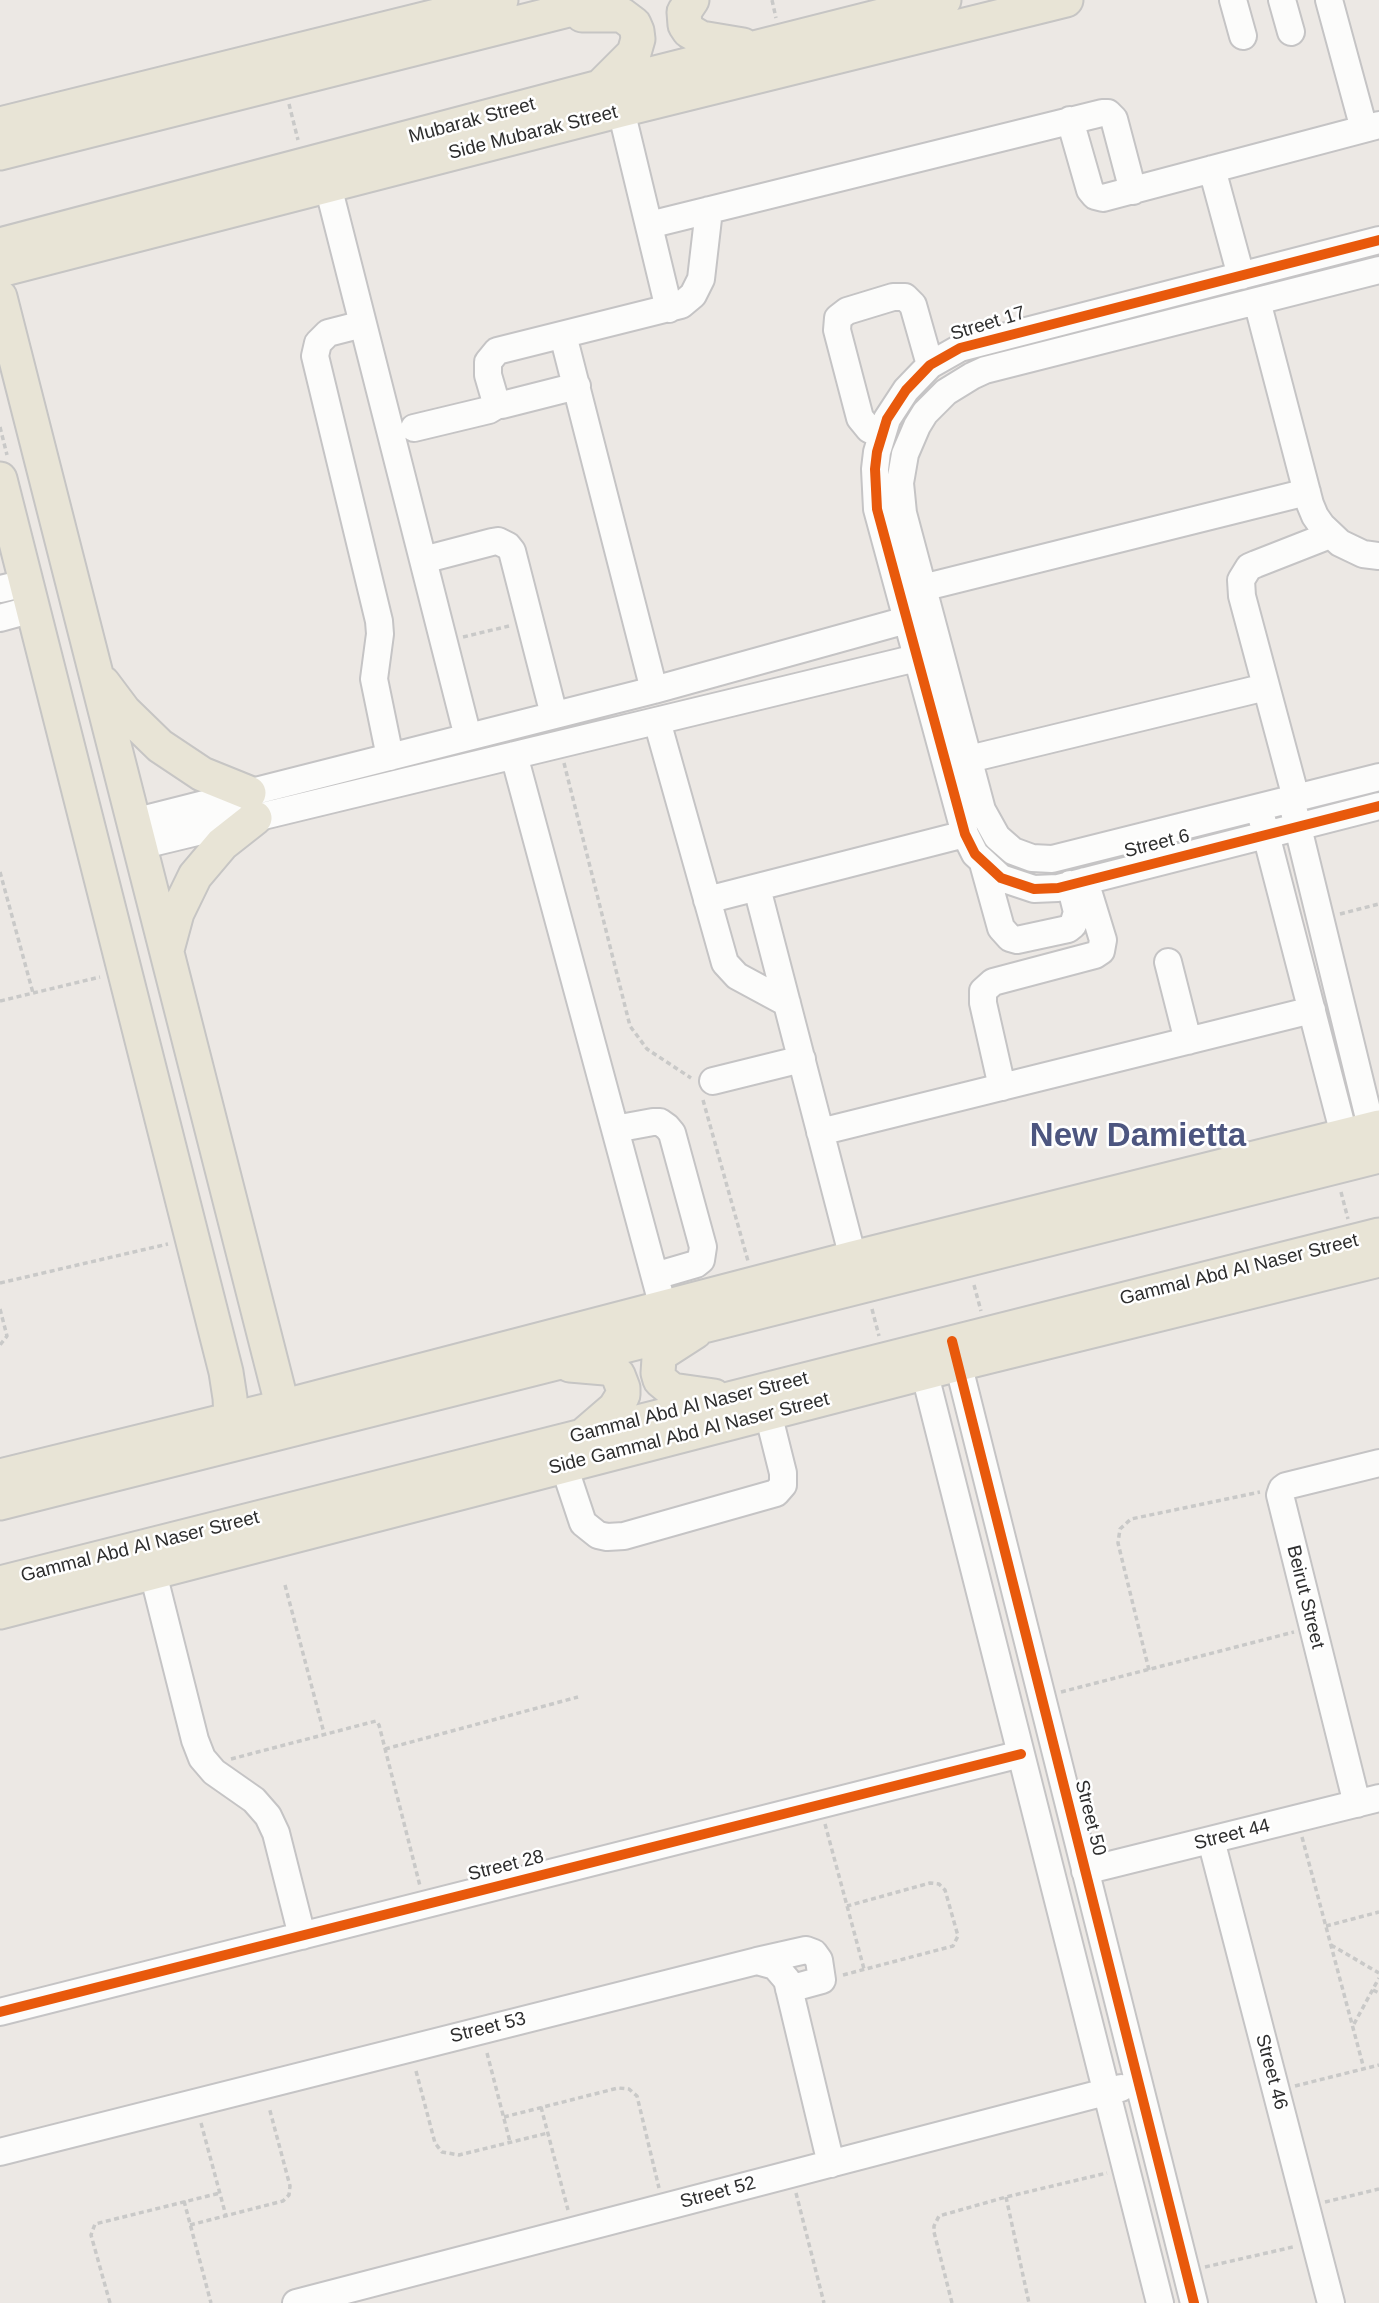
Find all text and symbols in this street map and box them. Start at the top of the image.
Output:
street label: Mubarak Street [406,93,538,149]
street label: Side Mubarak Street [446,101,620,165]
street label: Street 17 [948,302,1028,346]
street label: Street 6 [1122,825,1192,863]
district label: New Damietta [1030,1117,1246,1157]
street label: Gammal Abd Al Naser Street [1117,1229,1361,1311]
street label: Gammal Abd Al Naser Street [567,1367,811,1449]
street label: Side Gammal Abd Al Naser Street [546,1388,832,1480]
street label: Gammal Abd Al Naser Street [18,1506,262,1588]
street label: Beirut Street [1281,1543,1329,1651]
street label: Street 50 [1070,1778,1110,1858]
street label: Street 44 [1192,1815,1272,1855]
street label: Street 28 [466,1846,546,1886]
street label: Street 53 [448,2008,528,2048]
street label: Street 46 [1250,2032,1292,2112]
street label: Street 52 [678,2172,758,2214]

